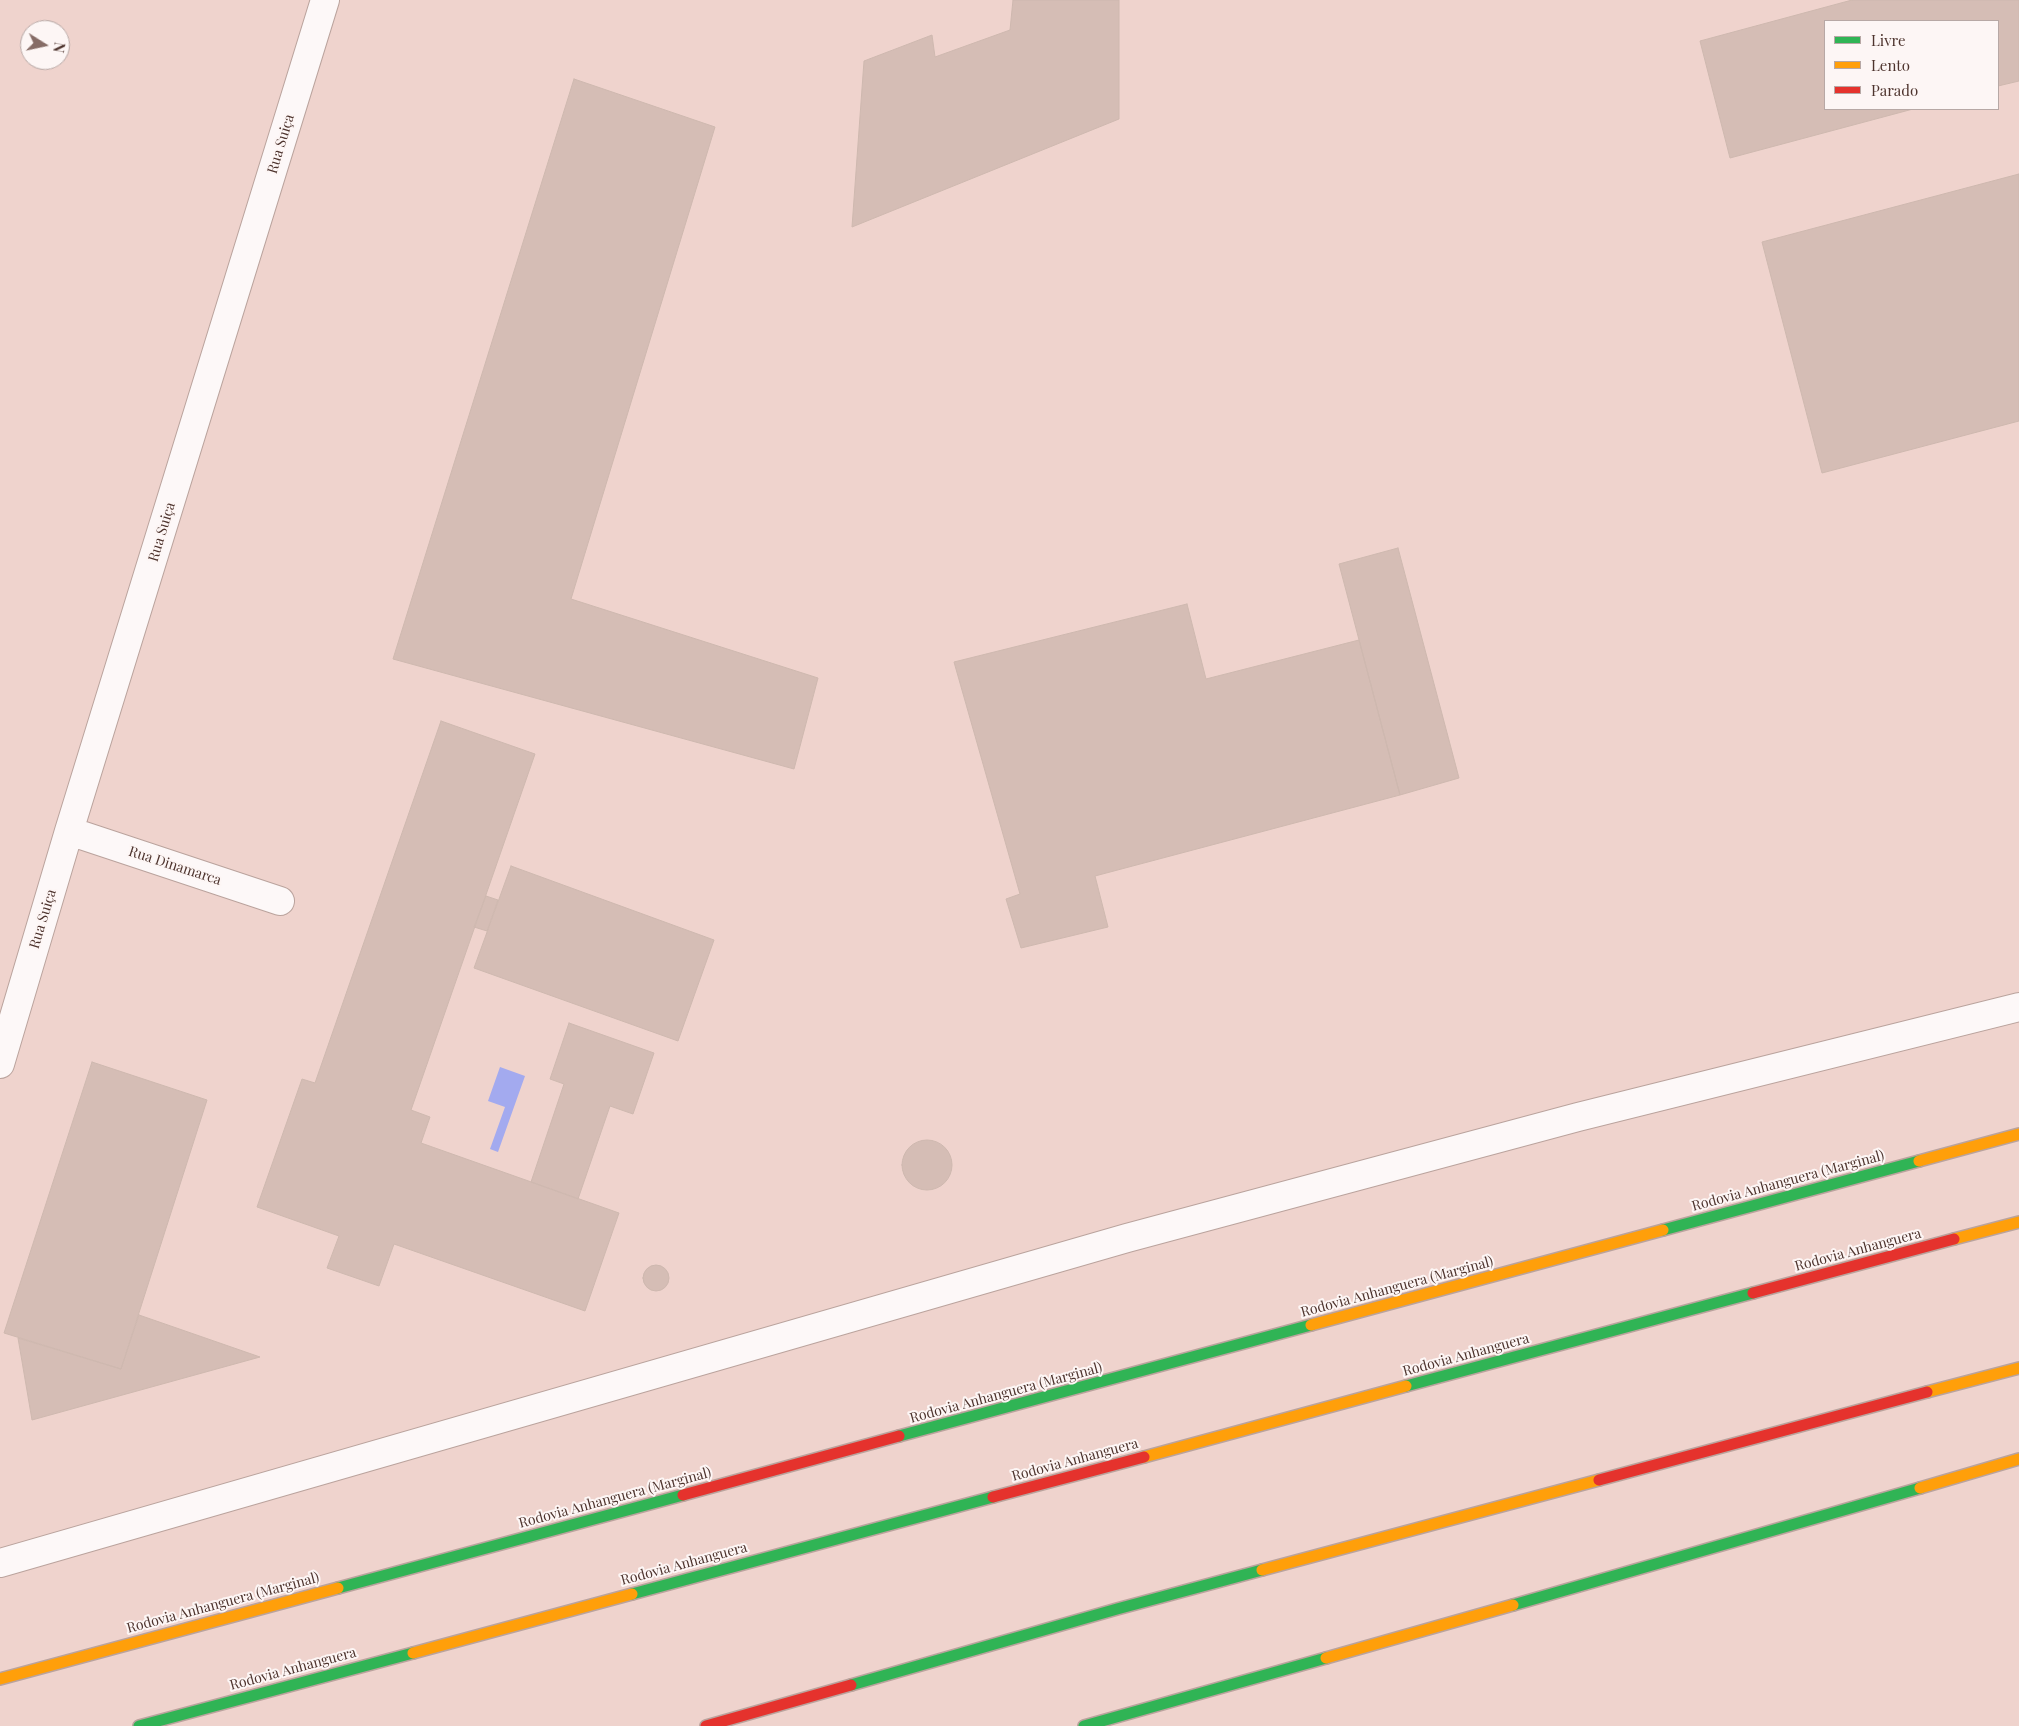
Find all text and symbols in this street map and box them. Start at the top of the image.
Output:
north arrow [20,20,70,70]
legend [1824,20,1999,110]
text: Livre [1871,30,1906,50]
text: N [49,41,70,54]
text: Lento [1871,55,1910,75]
text: Parado [1871,80,1918,100]
street label: Rua Suiça [264,112,298,176]
street label: Rua Suiça [145,500,179,564]
street label: Rua Dinamarca [127,843,223,889]
street label: Rua Suiça [26,887,60,951]
street label: Rodovia Anhanguera (Marginal) [1690,1147,1886,1215]
street label: Rodovia Anhanguera [1793,1225,1923,1275]
street label: Rodovia Anhanguera (Marginal) [1299,1253,1495,1321]
street label: Rodovia Anhanguera [1401,1330,1531,1380]
street label: Rodovia Anhanguera (Marginal) [908,1359,1104,1427]
street label: Rodovia Anhanguera [1010,1435,1140,1485]
street label: Rodovia Anhanguera (Marginal) [517,1464,713,1532]
street label: Rodovia Anhanguera [619,1539,749,1589]
street label: Rodovia Anhanguera (Marginal) [125,1569,321,1637]
street label: Rodovia Anhanguera [228,1644,358,1694]

